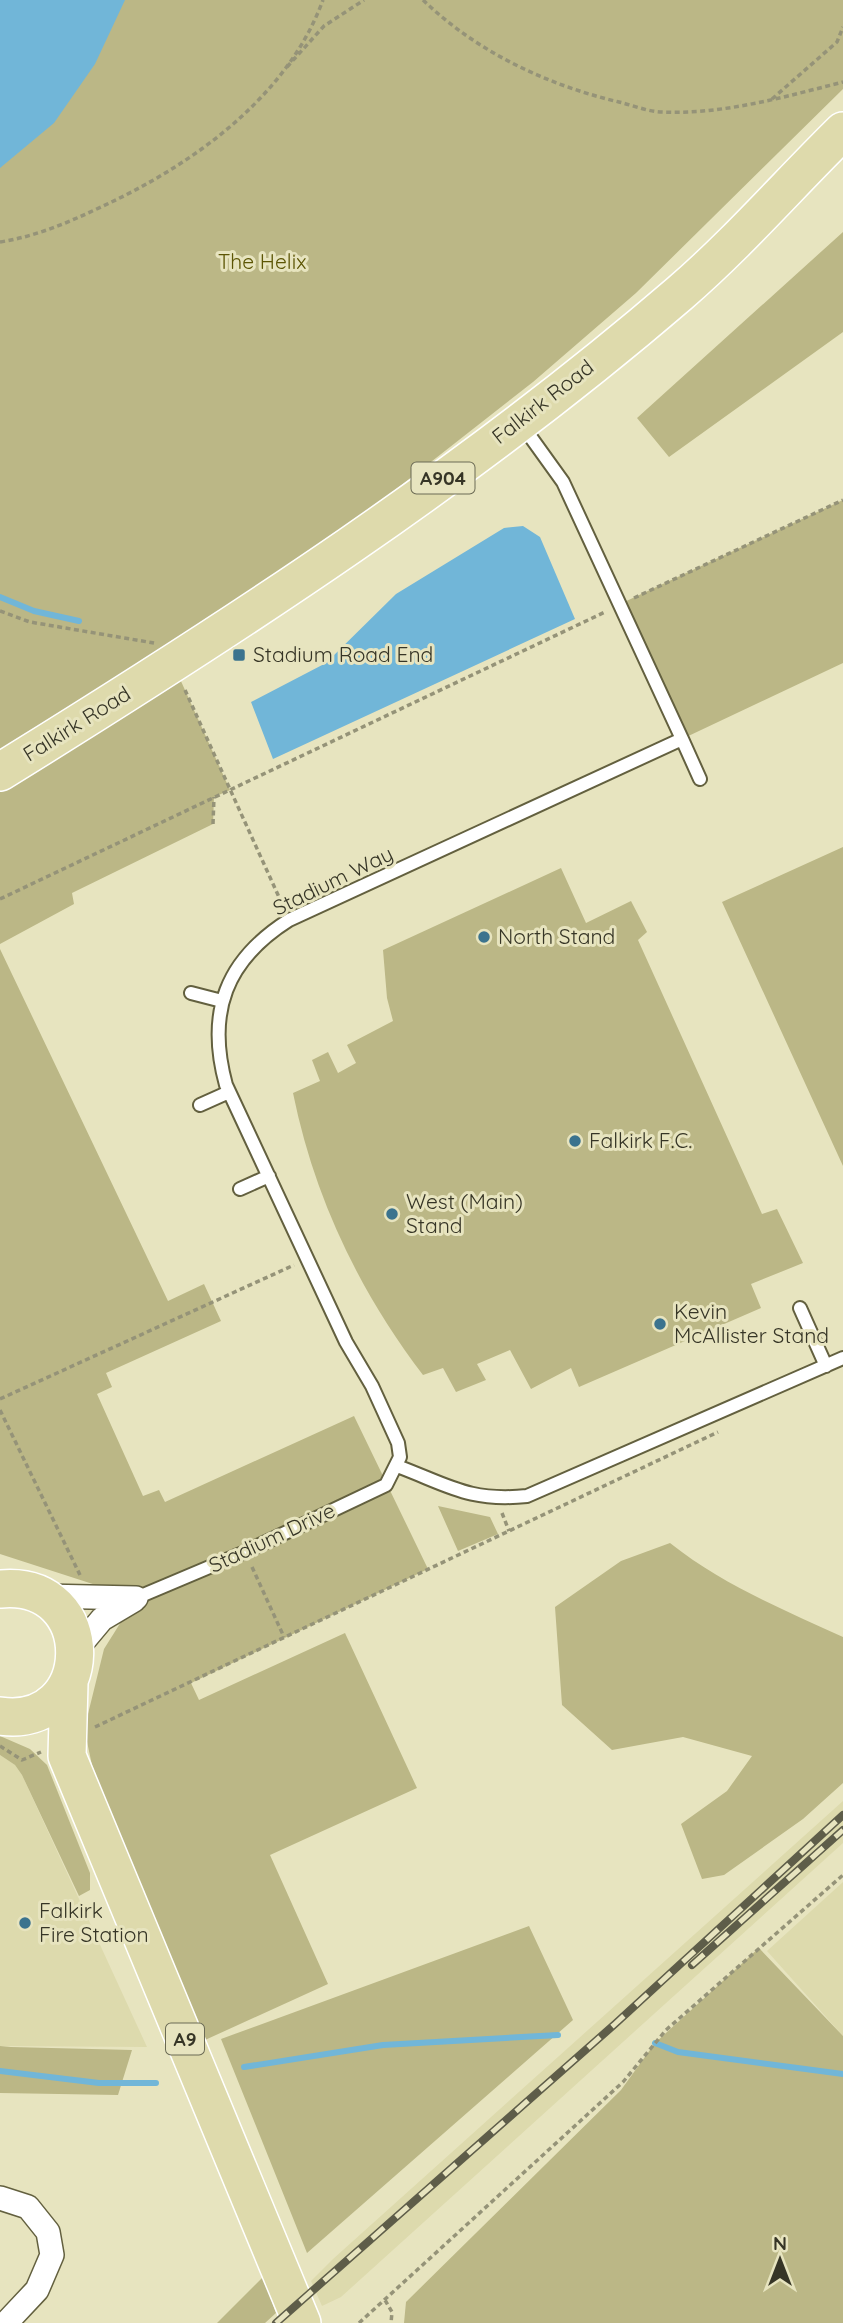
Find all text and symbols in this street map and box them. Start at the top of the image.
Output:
park label: The Helix [218,248,306,274]
street label: Falkirk Road [486,353,598,449]
road number: A904 [412,463,474,494]
place label: Stadium Road End [253,641,433,667]
marker: Stadium Road End [231,647,247,663]
street label: Falkirk Road [18,680,135,766]
street label: Stadium Way [268,840,397,920]
place label: North Stand [498,923,615,949]
marker: North Stand [476,929,492,945]
place label: Falkirk F.C. [589,1127,692,1153]
marker: Falkirk F.C. [567,1133,583,1149]
place label: West (Main) Stand [406,1188,523,1238]
marker: West (Main) Stand [384,1206,400,1222]
place label: Kevin McAllister Stand [674,1298,829,1348]
marker: Kevin McAllister Stand [652,1316,668,1332]
street label: Stadium Drive [204,1497,339,1578]
place label: Falkirk Fire Station [39,1897,149,1947]
marker: Falkirk Fire Station [17,1915,33,1931]
road number: A9 [166,2024,204,2054]
north arrow [745,2225,815,2295]
text: N [773,2231,787,2255]

